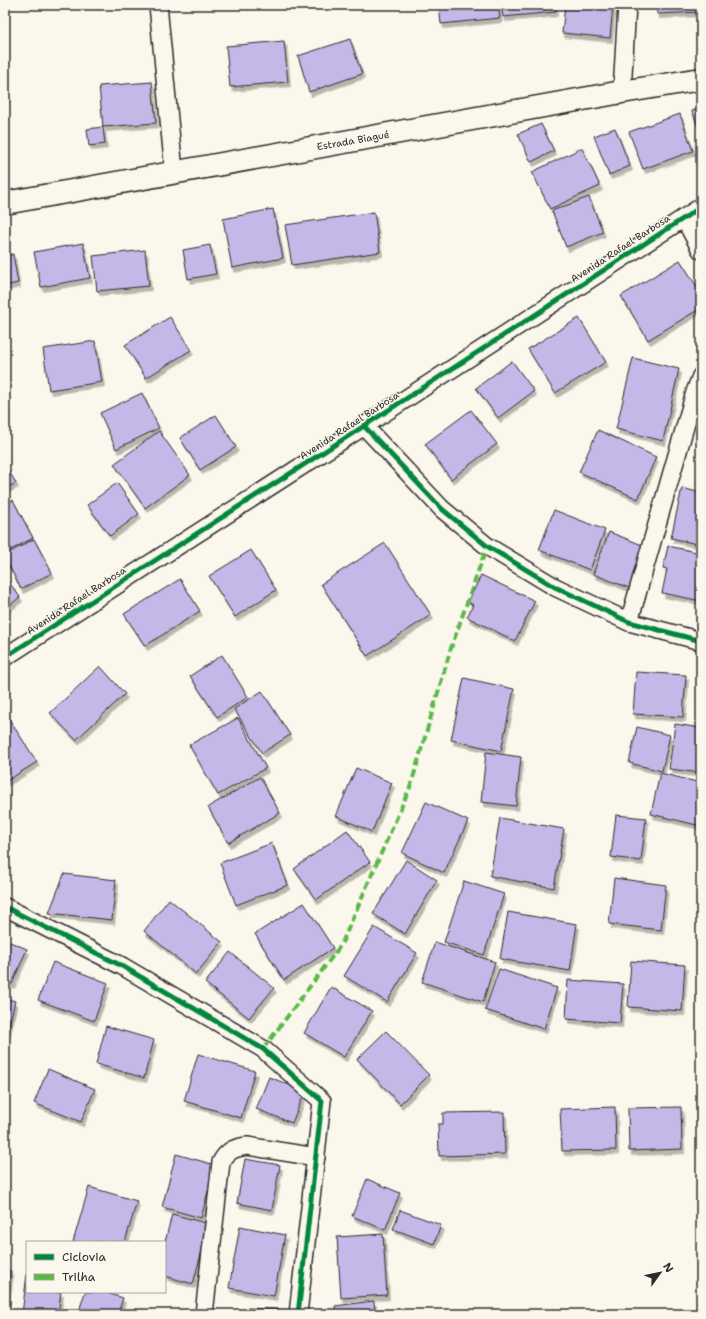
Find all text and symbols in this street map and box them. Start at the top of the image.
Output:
street label: Estrada Biagué [316,128,391,153]
street label: Avenida Rafael Barbosa [568,211,673,285]
street label: Avenida Rafael Barbosa [297,388,402,462]
street label: Avenida Rafael Barbosa [24,563,129,637]
legend [26,1241,166,1293]
text: Ciclovia [62,1249,106,1265]
north arrow [640,1253,680,1293]
text: N [659,1260,677,1276]
text: Trilha [62,1269,96,1285]

